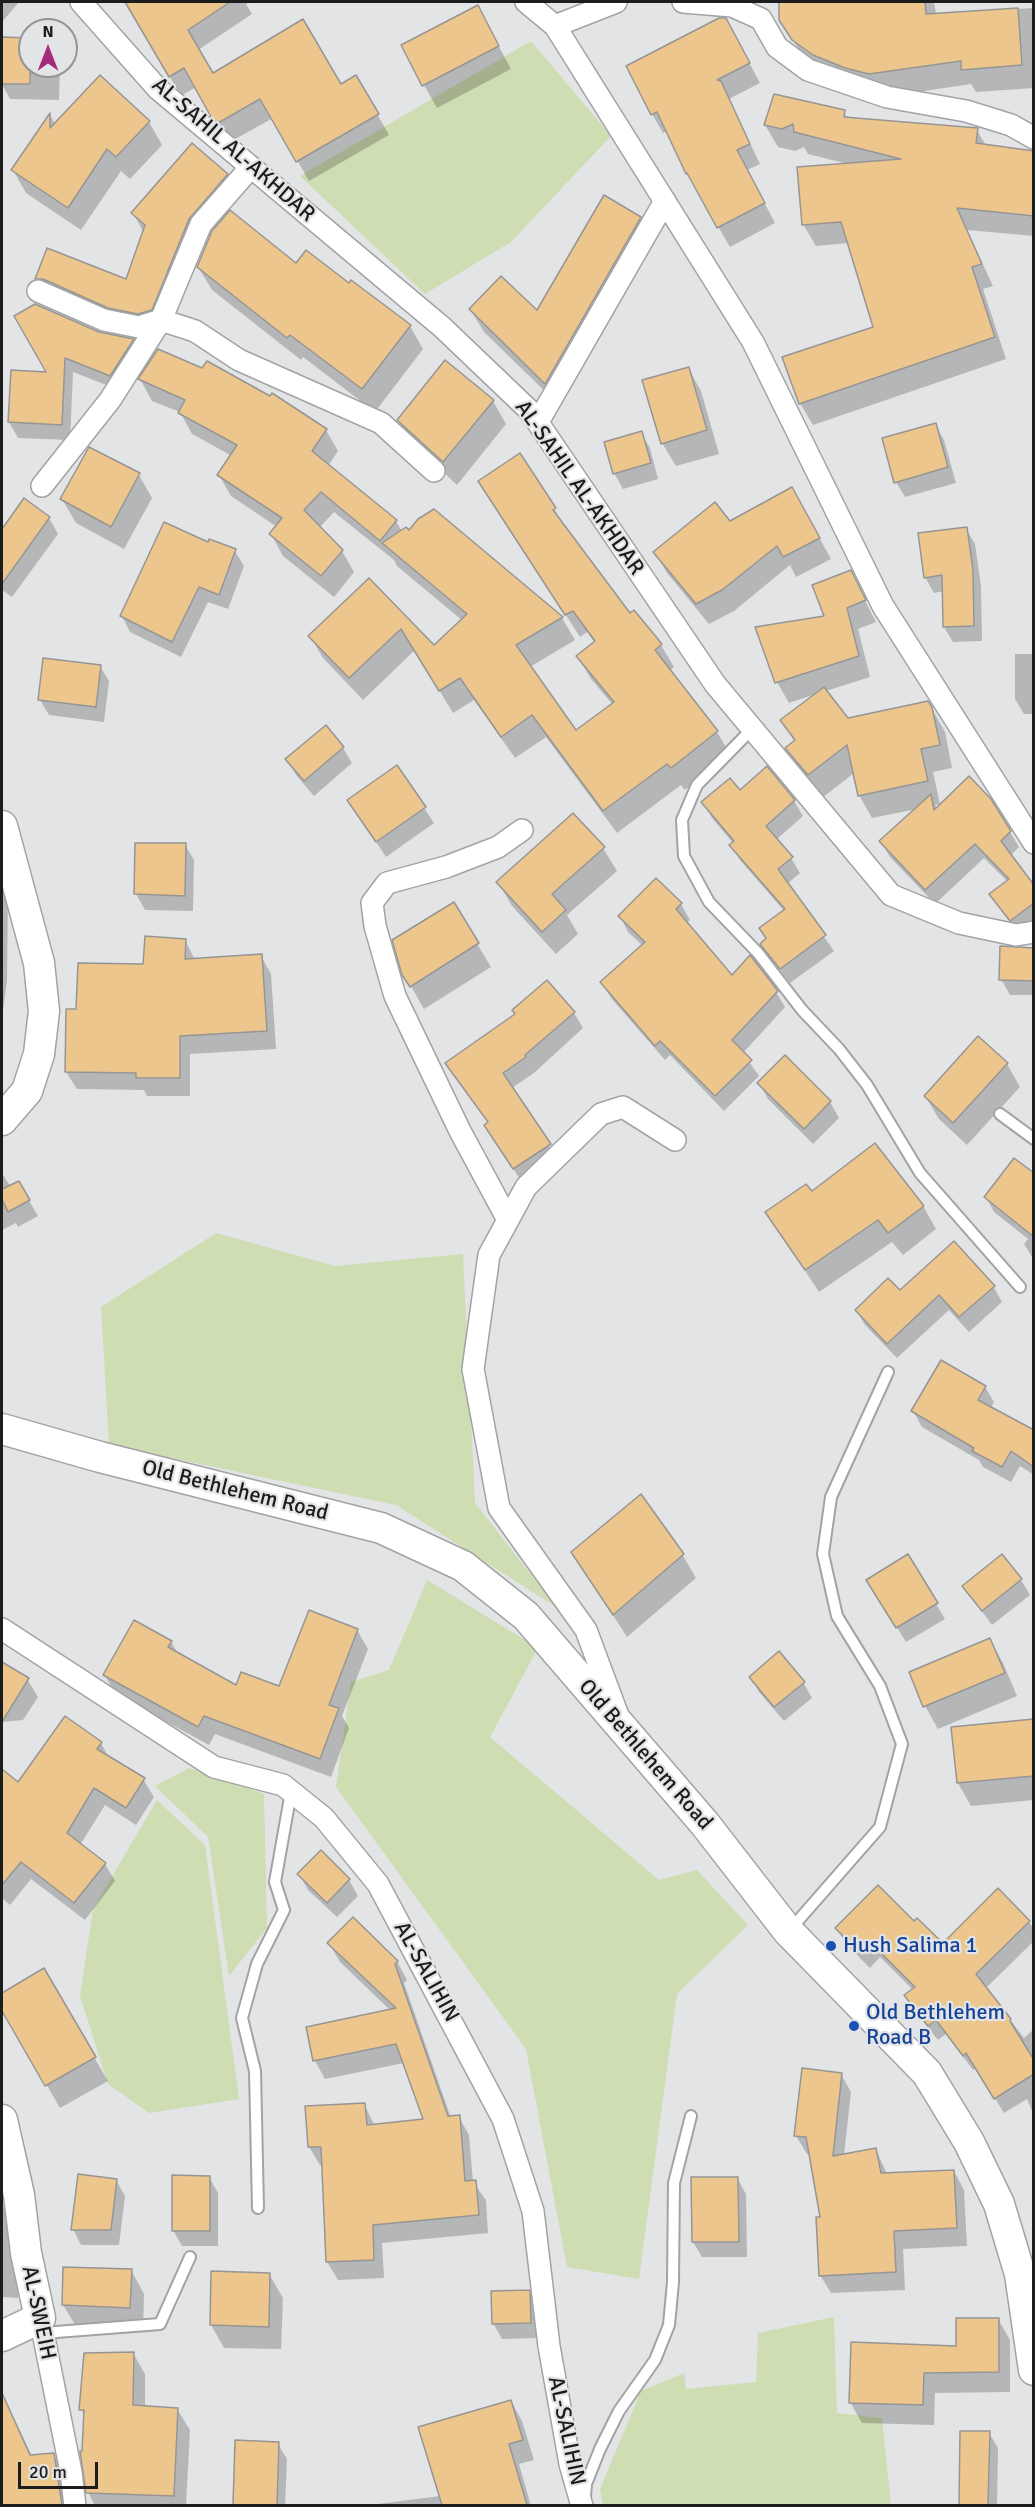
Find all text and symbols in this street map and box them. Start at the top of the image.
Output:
north arrow [18,18,78,78]
text: N [42,22,54,42]
street label: AL-SAHIL AL-AKHDAR [146,72,320,228]
street label: AL-SAHIL AL-AKHDAR [509,396,649,580]
street label: Old Bethlehem Road [139,1455,331,1527]
street label: Old Bethlehem Road [572,1674,718,1836]
street label: AL-SALIHIN [388,1917,464,2027]
place label: Hush Salima 1 [843,1933,977,1959]
marker: Hush Salima 1 [824,1939,838,1953]
place label: Old Bethlehem Road B [866,2000,1005,2052]
marker: Old Bethlehem Road B [847,2019,861,2033]
street label: AL-SWEIH [15,2264,61,2362]
street label: AL-SALIHIN [542,2374,590,2488]
scale bar [21,2450,100,2488]
text: 20 m [29,2461,67,2483]

